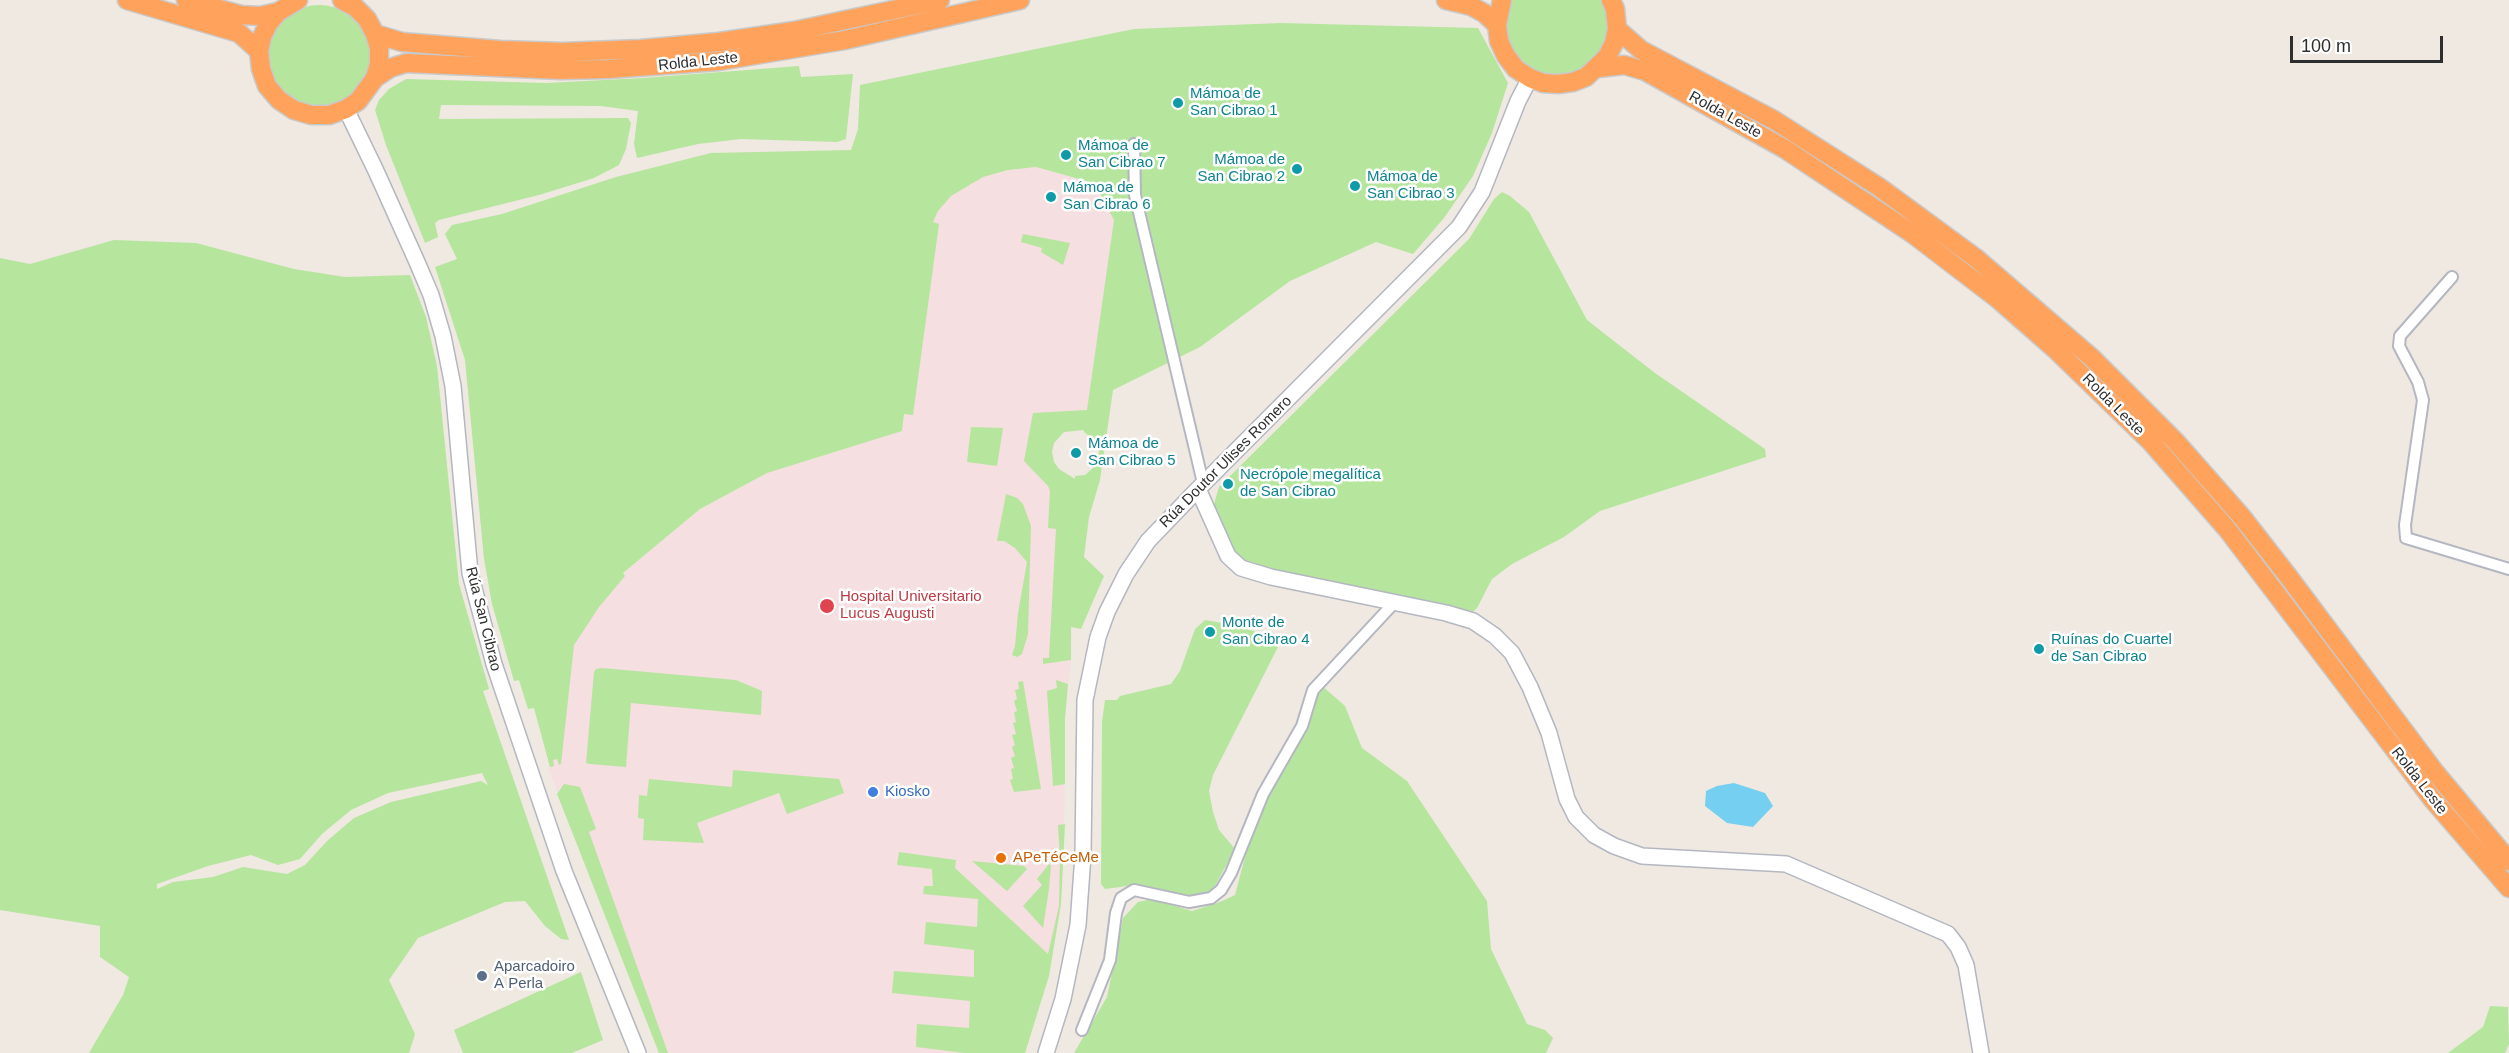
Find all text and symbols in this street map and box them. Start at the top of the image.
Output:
scale bar [2293,24,2446,62]
text: 100 m [2301,36,2351,56]
street label: Rolda Leste [657,49,739,75]
place label: Mámoa de San Cibrao 1 [1190,85,1278,120]
street label: Rolda Leste [1686,88,1764,142]
marker: Mámoa de San Cibrao 1 [1171,96,1185,110]
place label: Mámoa de San Cibrao 7 [1078,137,1166,172]
marker: Mámoa de San Cibrao 7 [1059,148,1073,162]
place label: Mámoa de San Cibrao 2 [1197,151,1285,186]
marker: Mámoa de San Cibrao 2 [1290,162,1304,176]
place label: Mámoa de San Cibrao 3 [1367,168,1455,203]
place label: Mámoa de San Cibrao 6 [1063,179,1151,214]
marker: Mámoa de San Cibrao 3 [1348,179,1362,193]
marker: Mámoa de San Cibrao 6 [1044,190,1058,204]
street label: Rolda Leste [2078,370,2148,440]
street label: Rúa Doutor Ulises Romero [1156,392,1296,532]
place label: Mámoa de San Cibrao 5 [1088,435,1176,470]
marker: Mámoa de San Cibrao 5 [1069,446,1083,460]
place label: Necrópole megalítica de San Cibrao [1240,466,1381,501]
marker: Necrópole megalítica de San Cibrao [1221,477,1235,491]
street label: Rúa San Cibrao [461,565,505,673]
place label: Hospital Universitario Lucus Augusti [840,588,982,623]
marker: Hospital Universitario Lucus Augusti [818,597,836,615]
place label: Monte de San Cibrao 4 [1222,614,1310,649]
marker: Monte de San Cibrao 4 [1203,625,1217,639]
place label: Ruínas do Cuartel de San Cibrao [2051,631,2172,666]
marker: Ruínas do Cuartel de San Cibrao [2032,642,2046,656]
street label: Rolda Leste [2387,744,2451,818]
place label: Kiosko [885,783,930,801]
marker: Kiosko [866,785,880,799]
place label: APeTéCeMe [1013,849,1099,867]
marker: APeTéCeMe [994,851,1008,865]
place label: Aparcadoiro A Perla [494,958,575,993]
marker: Aparcadoiro A Perla [475,969,489,983]

